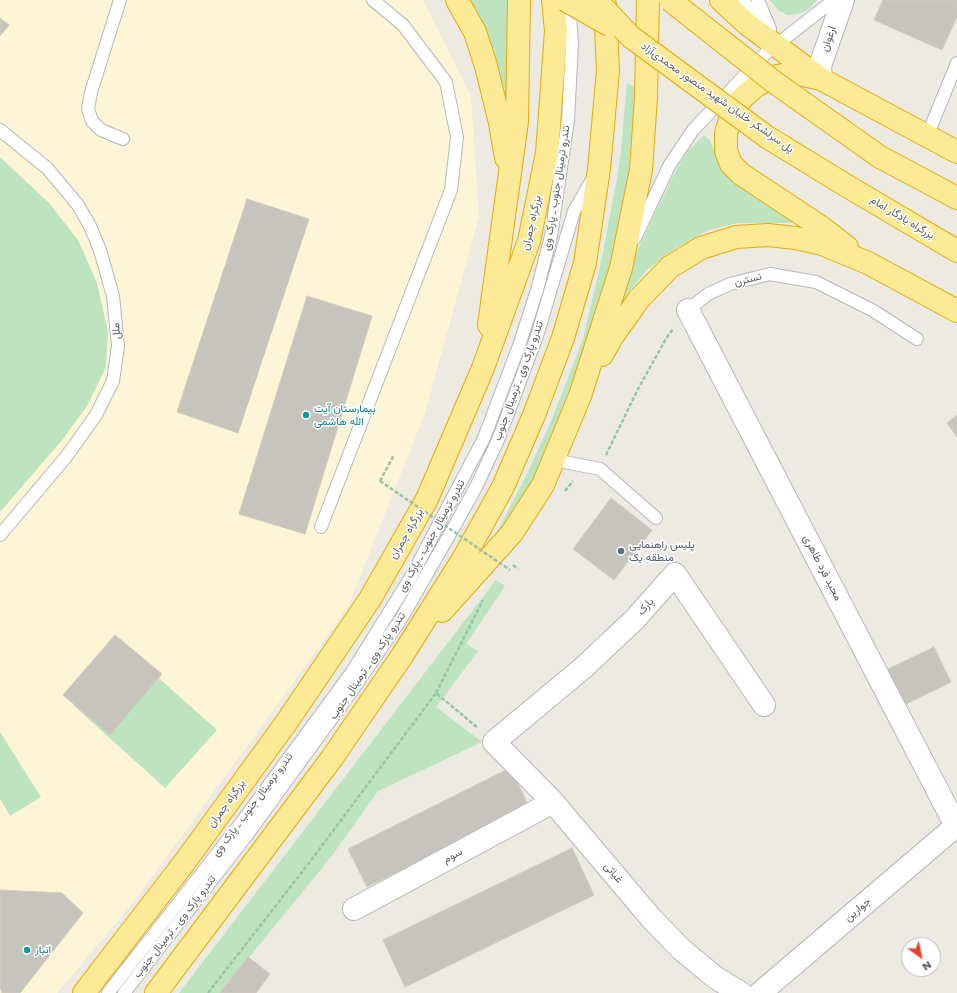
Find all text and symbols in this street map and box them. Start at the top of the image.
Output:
street label: ارغوان [819,25,839,53]
street label: پل سرلشکر خلبان شهید منصور محمدی‌آزاد [638,40,796,156]
street label: تندرو ترمینال جنوب ـ پارک وی [541,124,573,252]
street label: بزرگراه چمران [519,194,545,252]
street label: بزرگراه یادگار امام [867,194,937,242]
street label: نسترن [733,270,763,290]
street label: تندرو پارک وی ـ ترمینال جنوب [491,319,547,443]
street label: ملل [110,322,124,340]
place label: بیمارستان آیت الله هاشمی [314,402,376,428]
marker: بیمارستان آیت الله هاشمی [301,410,311,420]
street label: تندرو ترمینال جنوب ـ پارک وی [396,477,468,595]
street label: بزرگراه چمران [387,506,427,562]
street label: مجید فرد طاهری [800,533,844,603]
place label: پلیس راهنمایی منطقه یک [629,538,695,564]
marker: پلیس راهنمایی منطقه یک [616,546,626,556]
street label: پارک [635,596,657,618]
street label: تندرو پارک وی ـ ترمینال جنوب [327,610,409,722]
street label: تندرو ترمینال جنوب ـ پارک وی [210,750,296,860]
street label: بزرگراه چمران [205,777,249,831]
street label: سوم [441,845,465,867]
street label: غیاثی [601,860,625,886]
street label: تندرو پارک وی ـ ترمینال جنوب [131,873,219,981]
street label: جوارین [842,895,874,925]
north arrow [901,937,941,977]
place label: انبار [35,943,51,957]
marker: انبار [22,945,32,955]
text: N [919,957,935,975]

